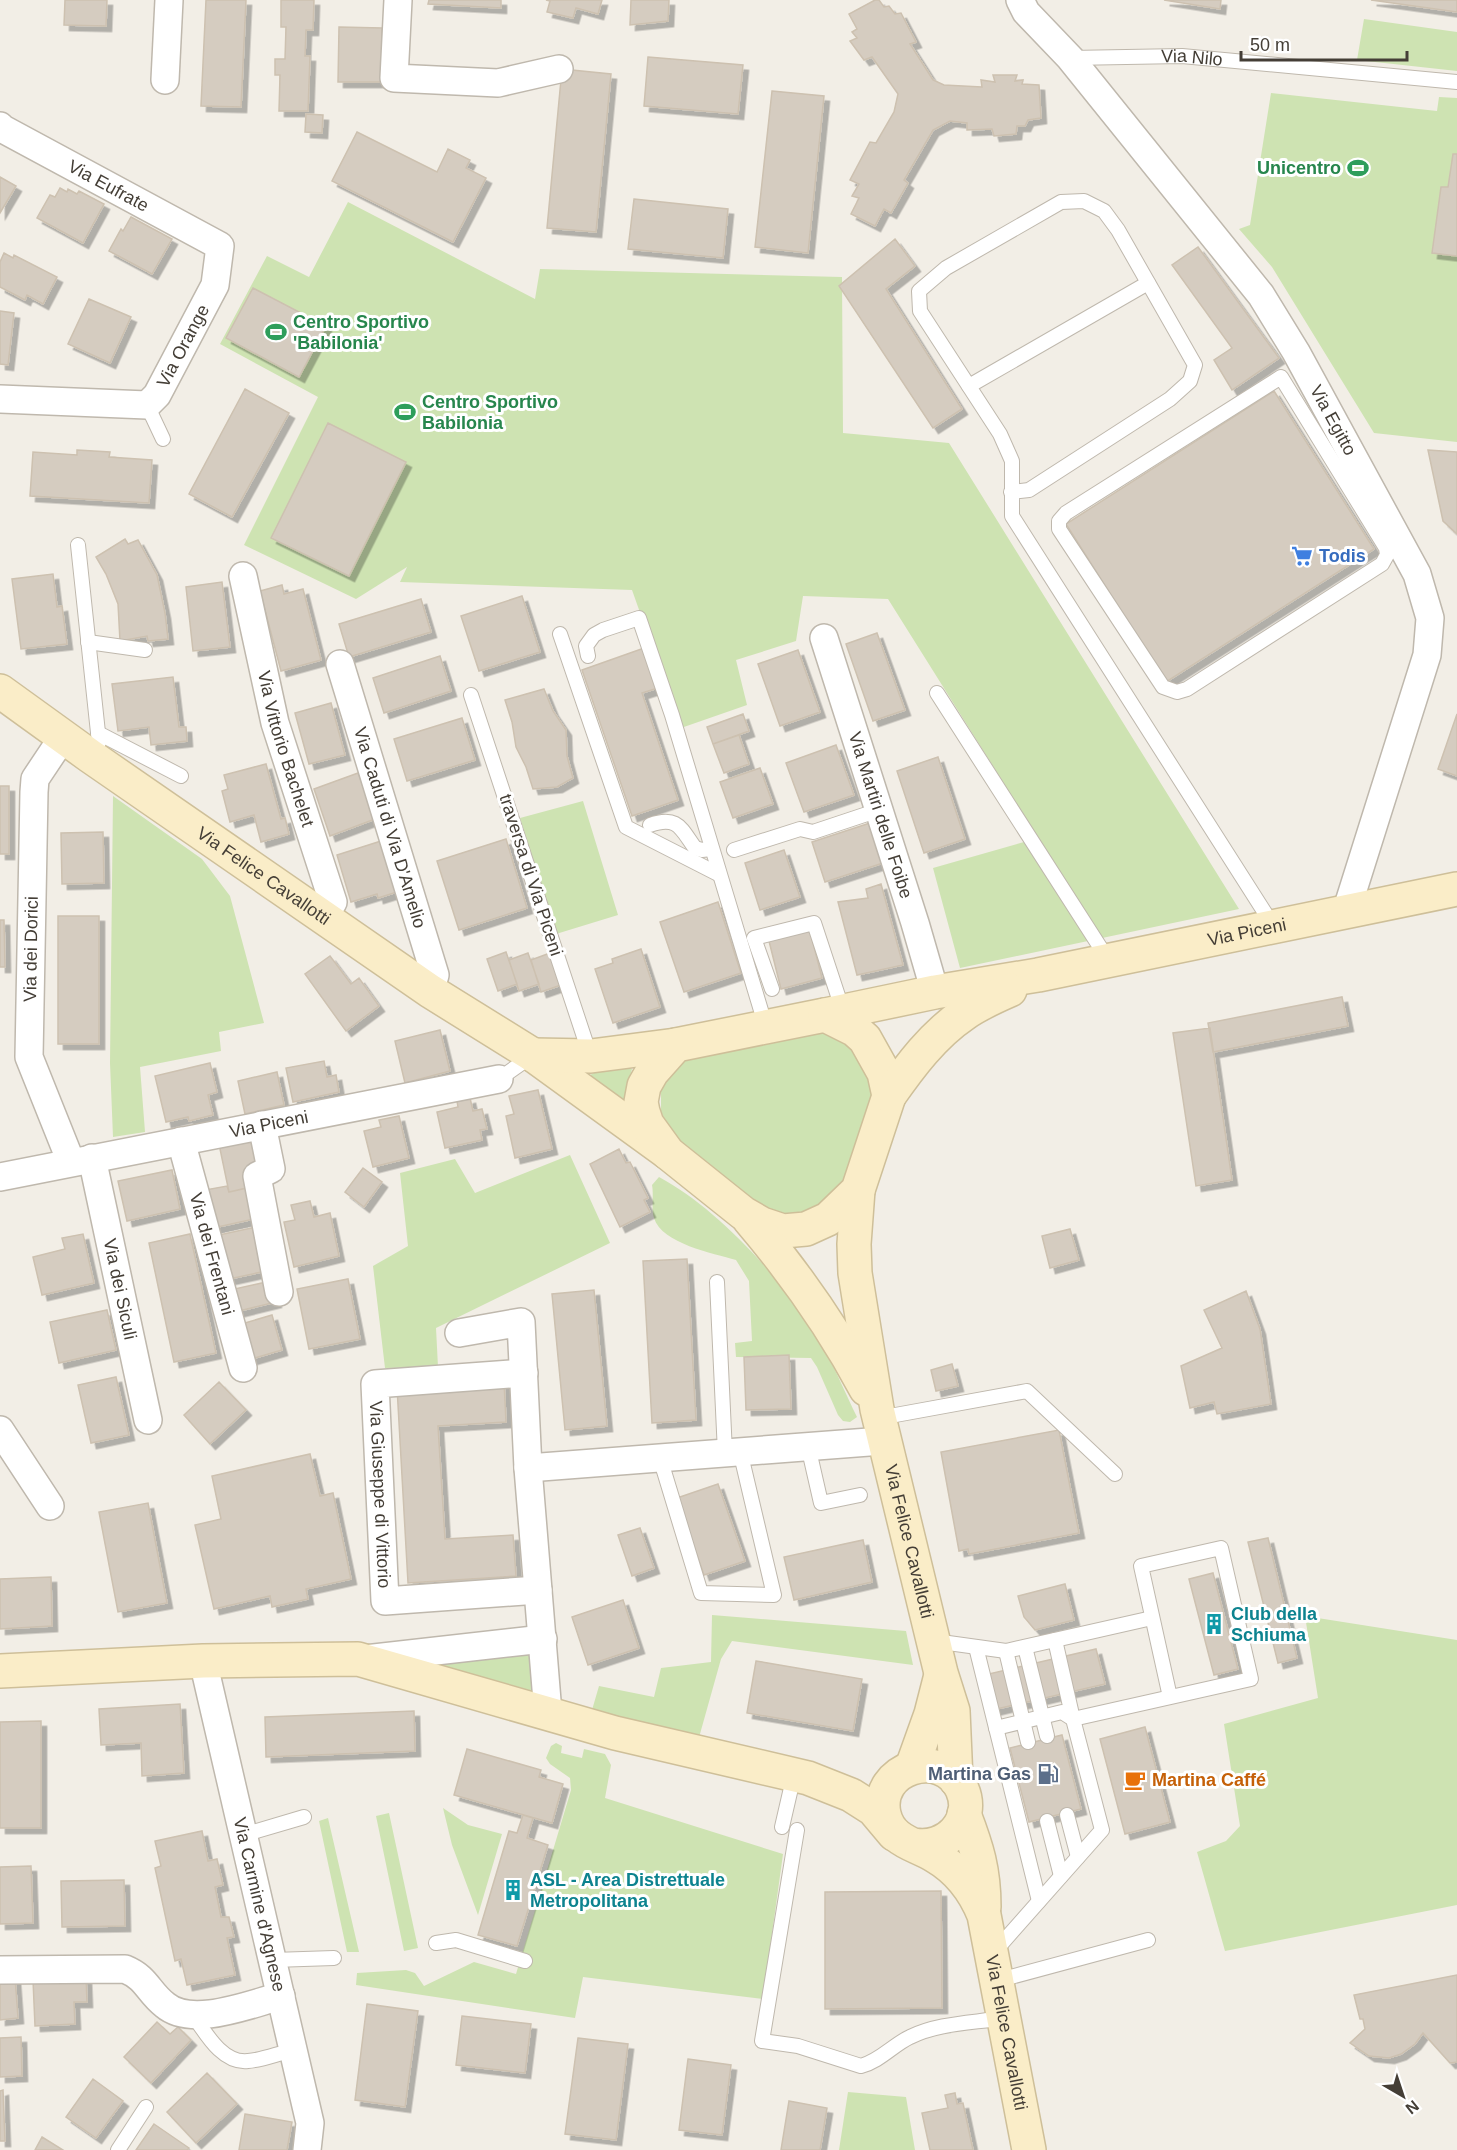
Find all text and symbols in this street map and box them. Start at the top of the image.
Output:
scale bar [1241,24,1408,62]
text: 50 m [1250,35,1290,55]
street label: Via Nilo [1161,46,1224,70]
street label: Via Eufrate [65,156,152,216]
sports icon: Unicentro [1346,156,1370,180]
place label: Unicentro [1257,158,1341,178]
street label: Via Orange [153,301,213,391]
place label: Centro Sportivo 'Babilonia' [293,312,429,353]
sports icon: Centro Sportivo 'Babilonia' [264,320,288,344]
street label: Via Egitto [1306,382,1360,459]
place label: Centro Sportivo Babilonia [422,392,558,433]
sports icon: Centro Sportivo Babilonia [393,400,417,424]
supermarket icon: Todis [1290,544,1314,568]
place label: Todis [1319,546,1366,566]
street label: Via Vittorio Bachelet [254,669,318,829]
street label: Via Caduti di Via D'Amelio [350,725,430,930]
street label: Via Martiri delle Foibe [845,729,917,901]
street label: traversa di Via Piceni [495,792,567,958]
street label: Via Felice Cavallotti [193,823,334,929]
street label: Via dei Dorici [20,896,42,1002]
street label: Via Piceni [1206,914,1288,950]
street label: Via Piceni [228,1107,310,1142]
street label: Via dei Frentani [186,1191,238,1317]
street label: Via dei Siculi [99,1237,141,1341]
street label: Via Giuseppe di Vittorio [366,1400,394,1589]
street label: Via Felice Cavallotti [881,1462,937,1620]
place label: Club della Schiuma [1231,1604,1318,1645]
building icon: Club della Schiuma [1202,1612,1226,1636]
fuel station icon: Martina Gas [1036,1762,1060,1786]
place label: Martina Gas [928,1764,1031,1784]
cafe icon: Martina Caffé [1123,1768,1147,1792]
place label: Martina Caffé [1152,1770,1266,1790]
street label: Via Carmine d'Agnese [230,1815,289,1994]
place label: ASL - Area Distrettuale Metropolitana [530,1870,725,1911]
building icon: ASL - Area Distrettuale Metropolitana [501,1878,525,1902]
street label: Via Felice Cavallotti [982,1953,1031,2112]
north arrow [1373,2066,1433,2126]
text: N [1402,2097,1422,2118]

